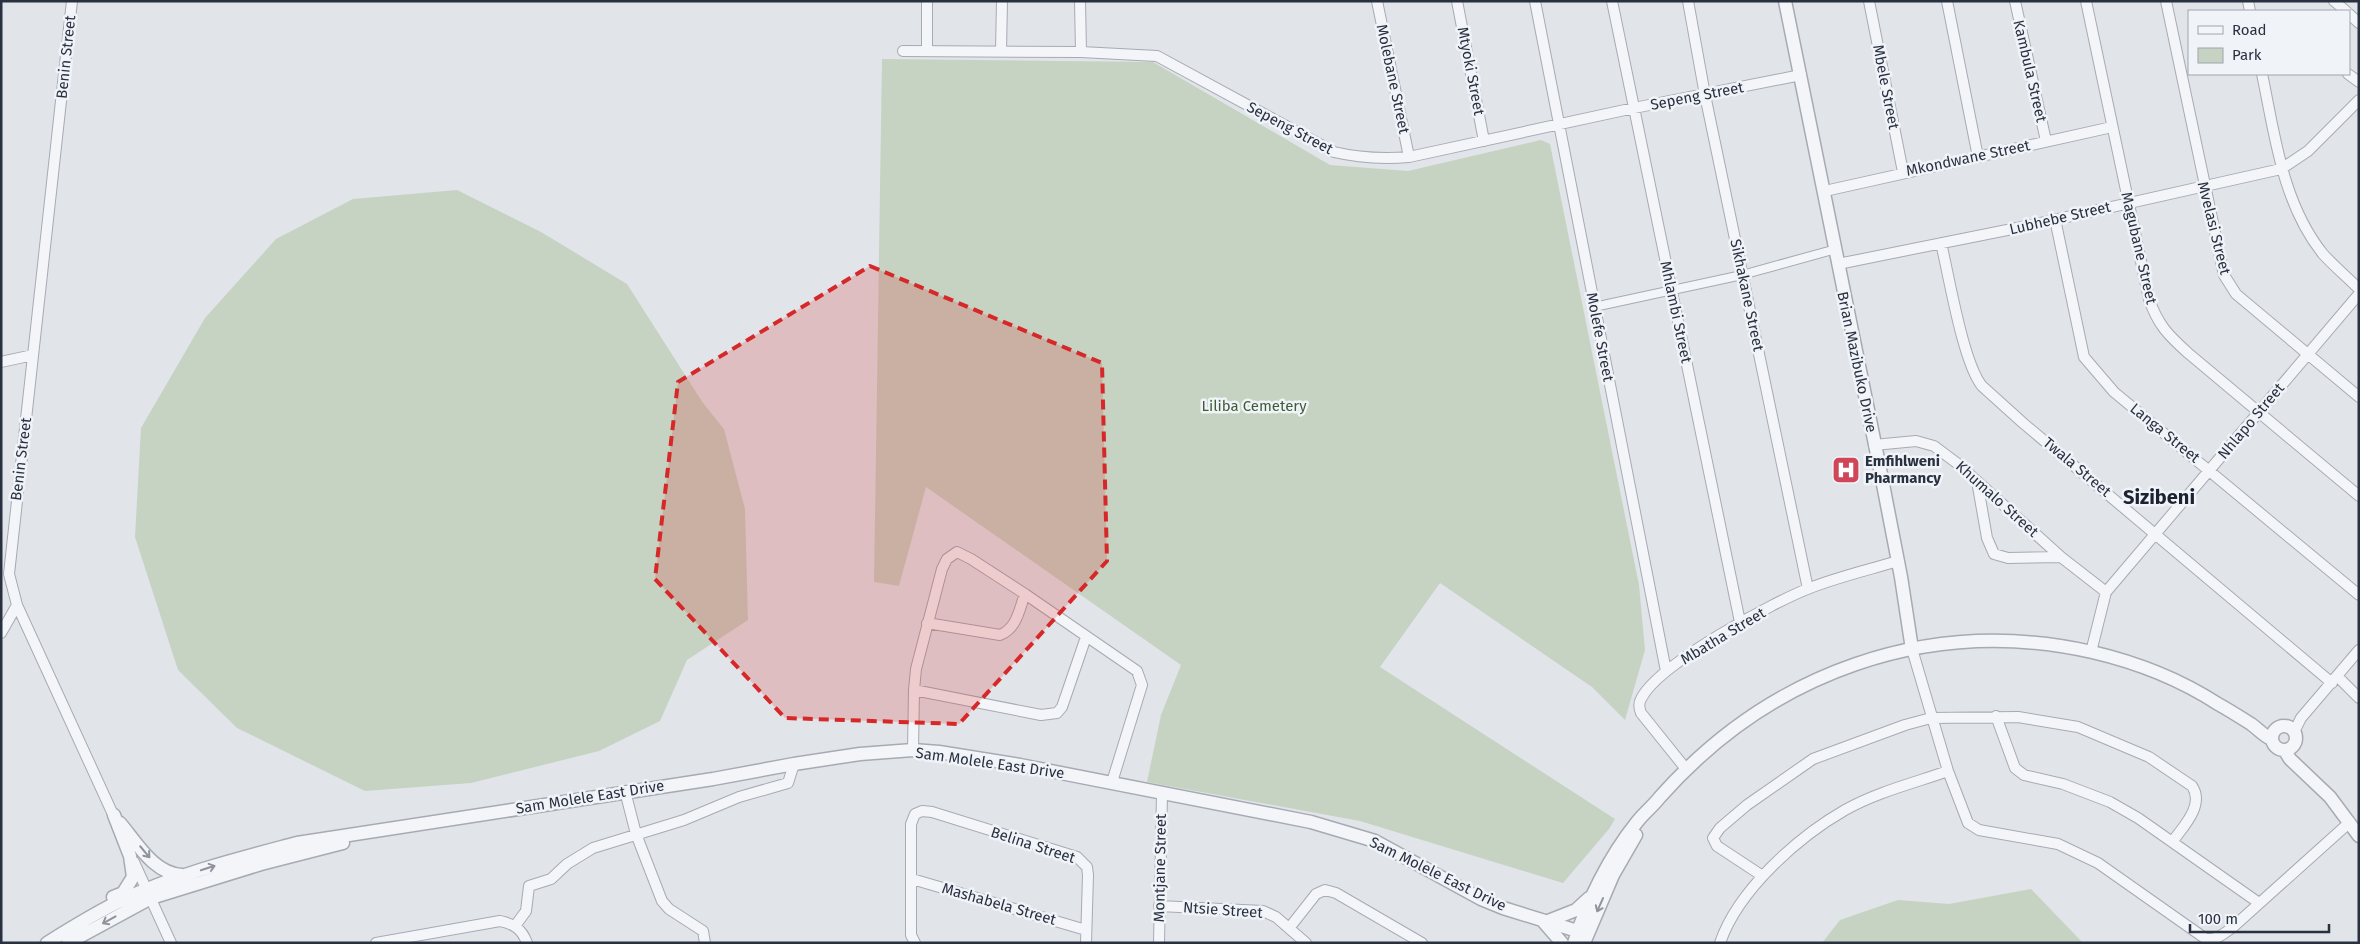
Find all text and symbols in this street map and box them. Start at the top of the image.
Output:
legend [2188,10,2350,75]
street label: Benin Street [53,14,79,100]
street label: Kambula Street [2009,18,2051,125]
text: Road [2232,21,2267,39]
street label: Molebane Street [1373,23,1414,136]
street label: Mtyoki Street [1454,25,1489,117]
street label: Mbele Street [1869,43,1903,131]
text: Park [2232,46,2262,64]
street label: Sepeng Street [1649,78,1746,114]
street label: Sepeng Street [1244,98,1337,158]
street label: Mkondwane Street [1904,136,2032,180]
street label: Mvelasi Street [2194,180,2234,277]
street label: Magubane Street [2117,190,2161,306]
street label: Lubhebe Street [2007,197,2113,238]
street label: Sikhakane Street [1726,237,1768,353]
street label: Mhlambi Street [1656,259,1696,365]
street label: Brian Mazibuko Drive [1833,290,1881,434]
street label: Molefe Street [1583,291,1618,384]
street label: Nhlapo Street [2214,379,2288,463]
park label: Liliba Cemetery [1201,397,1307,415]
street label: Langa Street [2126,399,2204,467]
street label: Benin Street [7,416,35,502]
street label: Twala Street [2039,433,2115,501]
place label: Emfihlweni Pharmancy [1865,452,1941,487]
hospital icon: Emfihlweni Pharmancy [1831,455,1861,485]
street label: Khumalo Street [1952,457,2042,541]
district label: Sizibeni [2123,485,2195,509]
street label: Mbatha Street [1677,603,1769,668]
street label: Sam Molele East Drive [914,744,1066,782]
street label: Sam Molele East Drive [515,776,665,818]
street label: Montjane Street [1150,813,1170,922]
street label: Belina Street [989,823,1078,867]
street label: Sam Molele East Drive [1367,833,1509,915]
one-way arrow [139,845,150,858]
one-way arrow [200,863,215,872]
street label: Mashabela Street [940,879,1059,929]
one-way arrow [1595,897,1605,912]
street label: Ntsie Street [1183,898,1264,922]
scale bar [2190,902,2329,934]
text: 100 m [2198,910,2238,928]
one-way arrow [102,916,117,925]

